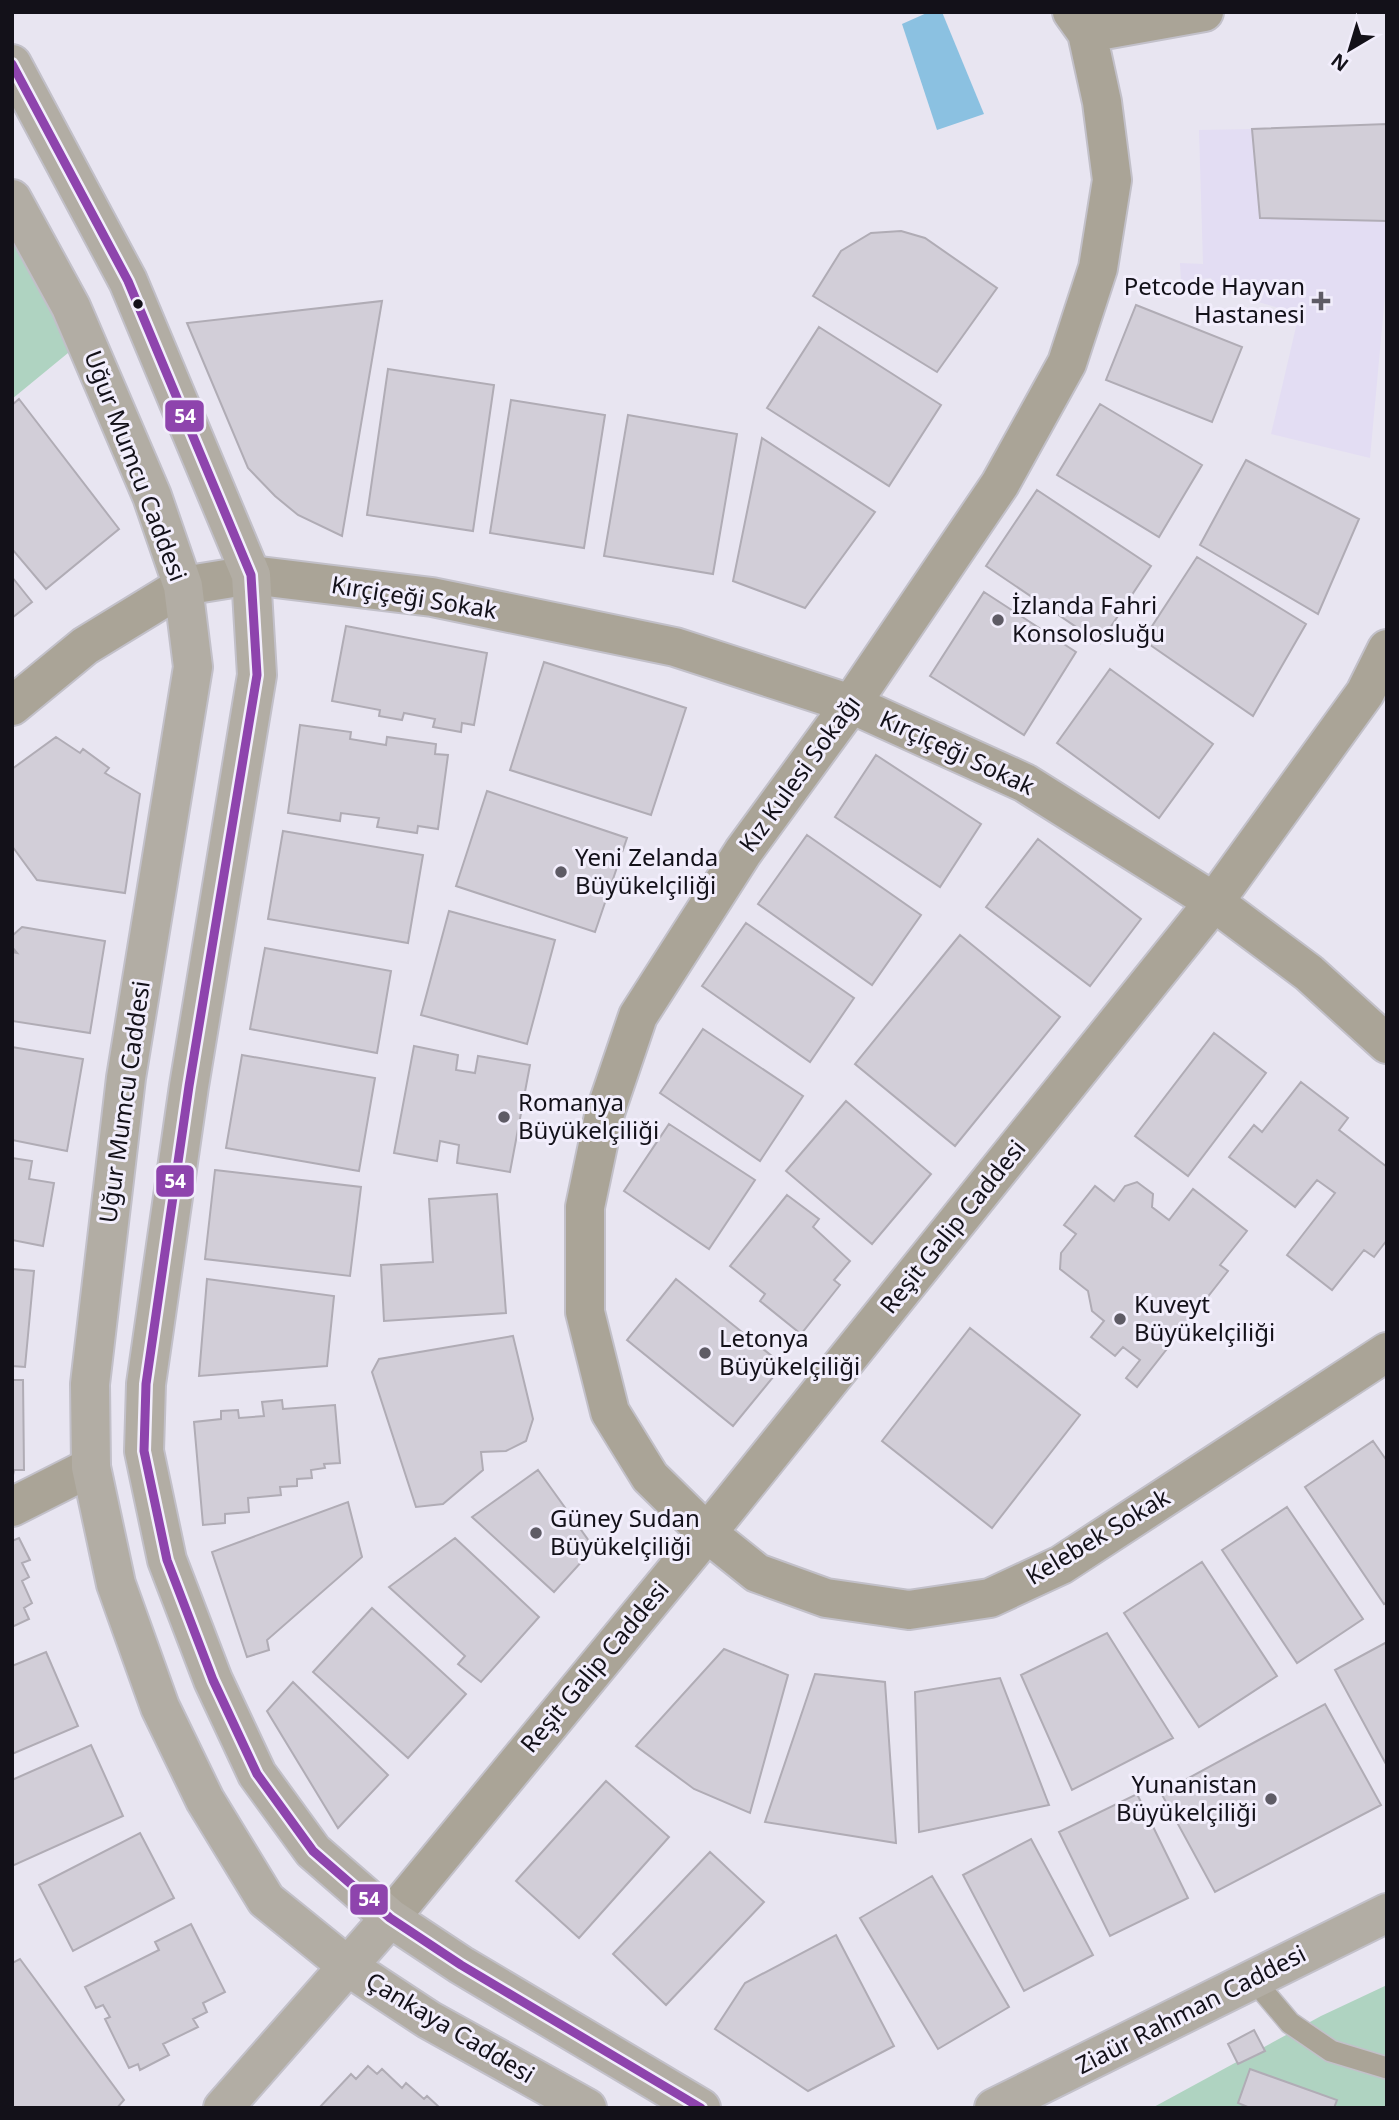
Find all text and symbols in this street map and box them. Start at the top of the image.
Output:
north arrow [1315,14,1385,84]
text: N [1325,47,1354,77]
place label: Petcode Hayvan Hastanesi [1124,269,1305,330]
marker: Petcode Hayvan Hastanesi [1311,291,1331,311]
unlabelled marker [131,297,145,311]
street label: Uğur Mumcu Caddesi [77,346,196,585]
line badge: 54 [164,399,205,433]
text: 54 [174,403,196,429]
street label: Kırçiçeği Sokak [329,567,500,626]
place label: İzlanda Fahri Konsolosluğu [1012,588,1165,649]
marker: İzlanda Fahri Konsolosluğu [990,612,1006,628]
street label: Kız Kulesi Sokağı [731,688,867,858]
street label: Kırçiçeği Sokak [875,701,1041,802]
place label: Yeni Zelanda Büyükelçiliği [575,840,718,901]
marker: Yeni Zelanda Büyükelçiliği [553,864,569,880]
street label: Uğur Mumcu Caddesi [90,979,157,1225]
place label: Romanya Büyükelçiliği [518,1085,659,1146]
marker: Romanya Büyükelçiliği [496,1109,512,1125]
street label: Reşit Galip Caddesi [871,1132,1032,1320]
line badge: 54 [155,1164,195,1198]
text: 54 [164,1168,186,1194]
place label: Kuveyt Büyükelçiliği [1134,1287,1275,1348]
marker: Kuveyt Büyükelçiliği [1112,1311,1128,1327]
place label: Letonya Büyükelçiliği [719,1321,860,1382]
marker: Letonya Büyükelçiliği [697,1345,713,1361]
street label: Kelebek Sokak [1019,1480,1175,1592]
place label: Güney Sudan Büyükelçiliği [550,1501,700,1562]
marker: Güney Sudan Büyükelçiliği [528,1525,544,1541]
street label: Reşit Galip Caddesi [512,1573,676,1759]
place label: Yunanistan Büyükelçiliği [1116,1767,1257,1828]
marker: Yunanistan Büyükelçiliği [1263,1791,1279,1807]
line badge: 54 [349,1883,389,1916]
text: 54 [358,1886,380,1912]
street label: Ziaür Rahman Caddesi [1070,1936,1311,2081]
street label: Çankaya Caddesi [360,1963,541,2090]

